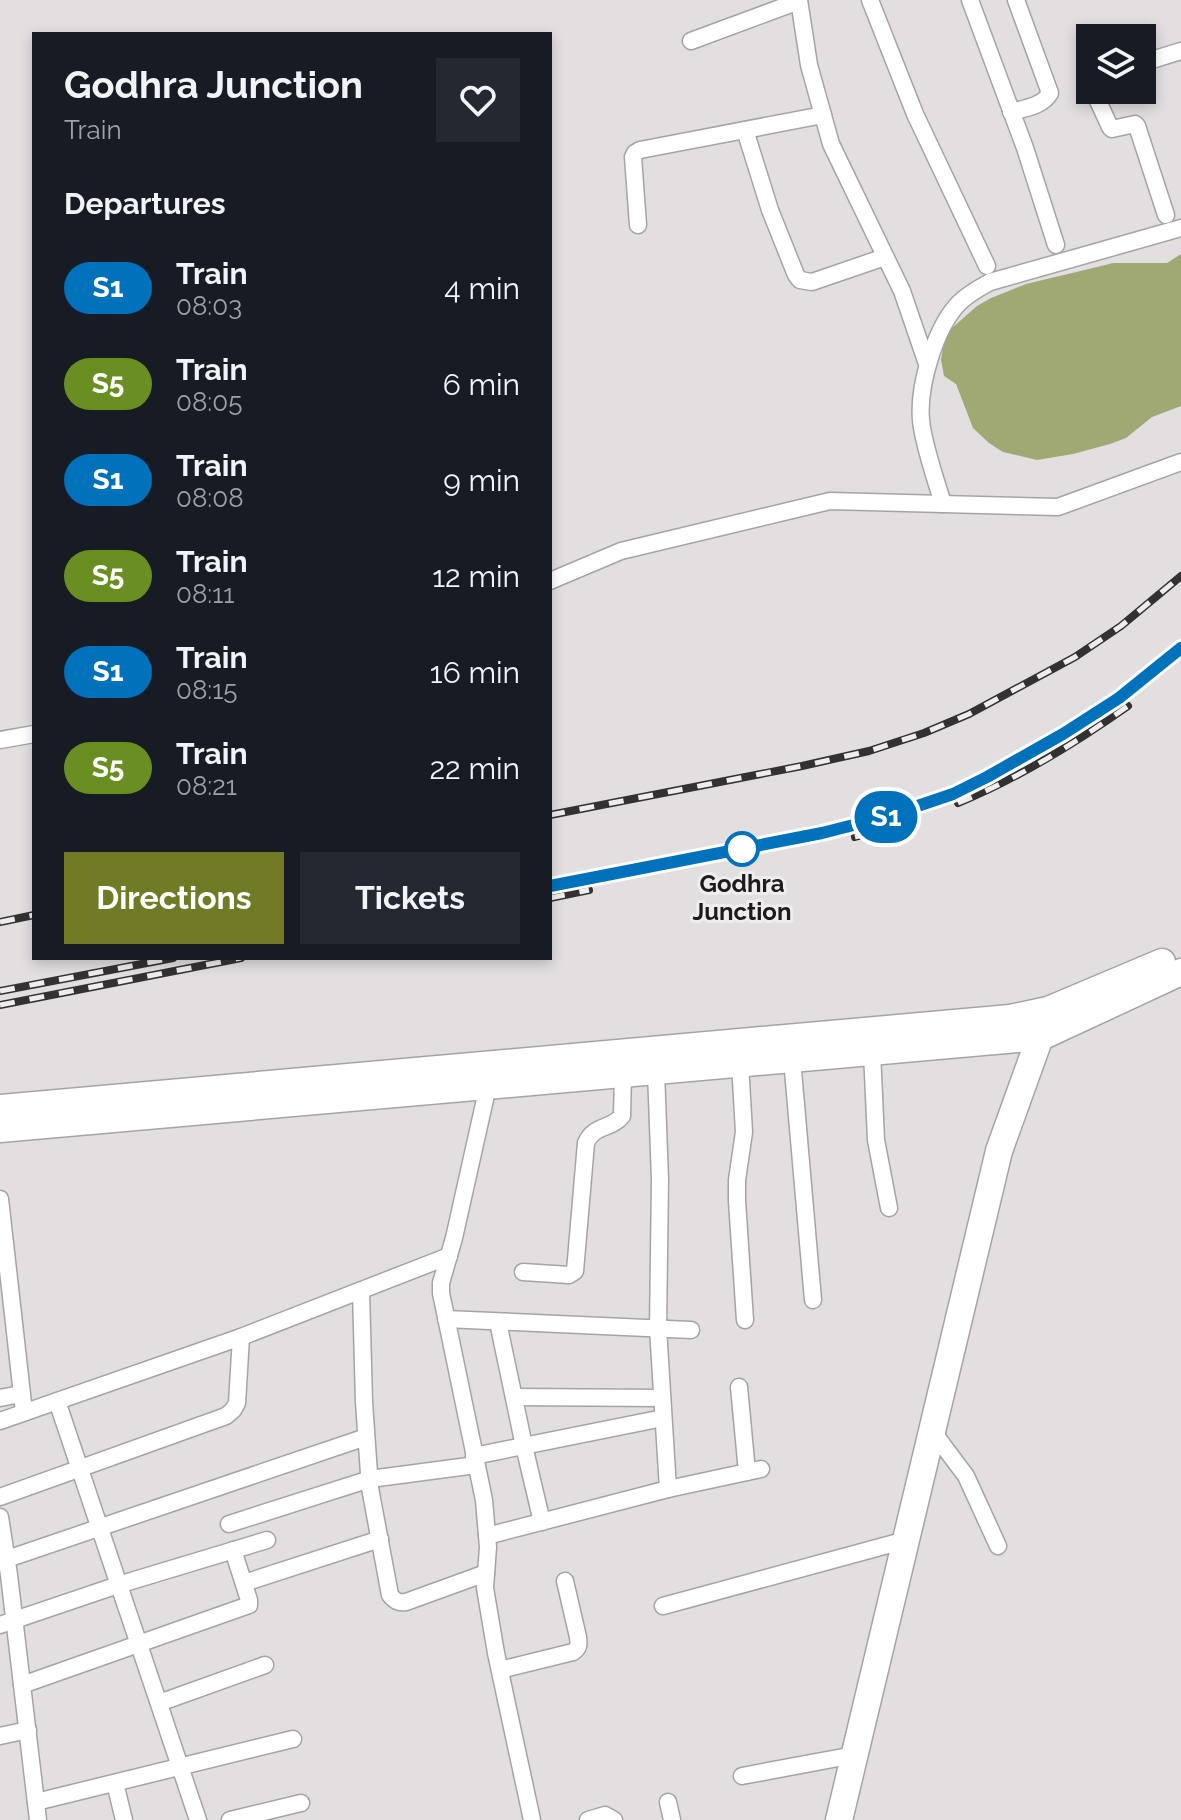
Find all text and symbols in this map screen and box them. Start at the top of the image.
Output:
map controls [1076,24,1156,104]
button: layers [1076,24,1156,104]
button: heart [436,58,520,142]
text: Godhra Junction [64,62,363,107]
text: Train [64,115,122,145]
text: Departures [64,186,226,221]
text: Train [176,256,248,291]
text: S1 [93,271,124,304]
text: 4 min [444,271,520,306]
text: 08:03 [176,291,242,321]
text: Train [176,352,248,387]
text: S5 [92,367,124,400]
text: 6 min [443,367,520,402]
text: 08:05 [176,387,242,417]
text: Train [176,448,248,483]
text: S1 [93,463,124,496]
text: 9 min [443,463,520,498]
text: 08:08 [176,483,244,513]
text: Train [176,544,248,579]
text: S5 [92,559,124,592]
text: 12 min [432,559,520,594]
text: 08:11 [176,579,234,609]
text: Train [176,640,248,675]
text: S1 [93,655,124,688]
text: 16 min [430,655,520,690]
text: 08:15 [176,675,238,705]
text: Train [176,736,248,771]
text: S5 [92,751,124,784]
text: 22 min [429,751,520,786]
text: 08:21 [176,771,237,801]
line badge: S1 [850,791,922,843]
text: S1 [871,800,902,833]
marker: Godhra Junction [725,832,759,866]
button: Directions [64,852,284,944]
button: Tickets [300,852,520,944]
place label: Godhra Junction [693,869,791,926]

